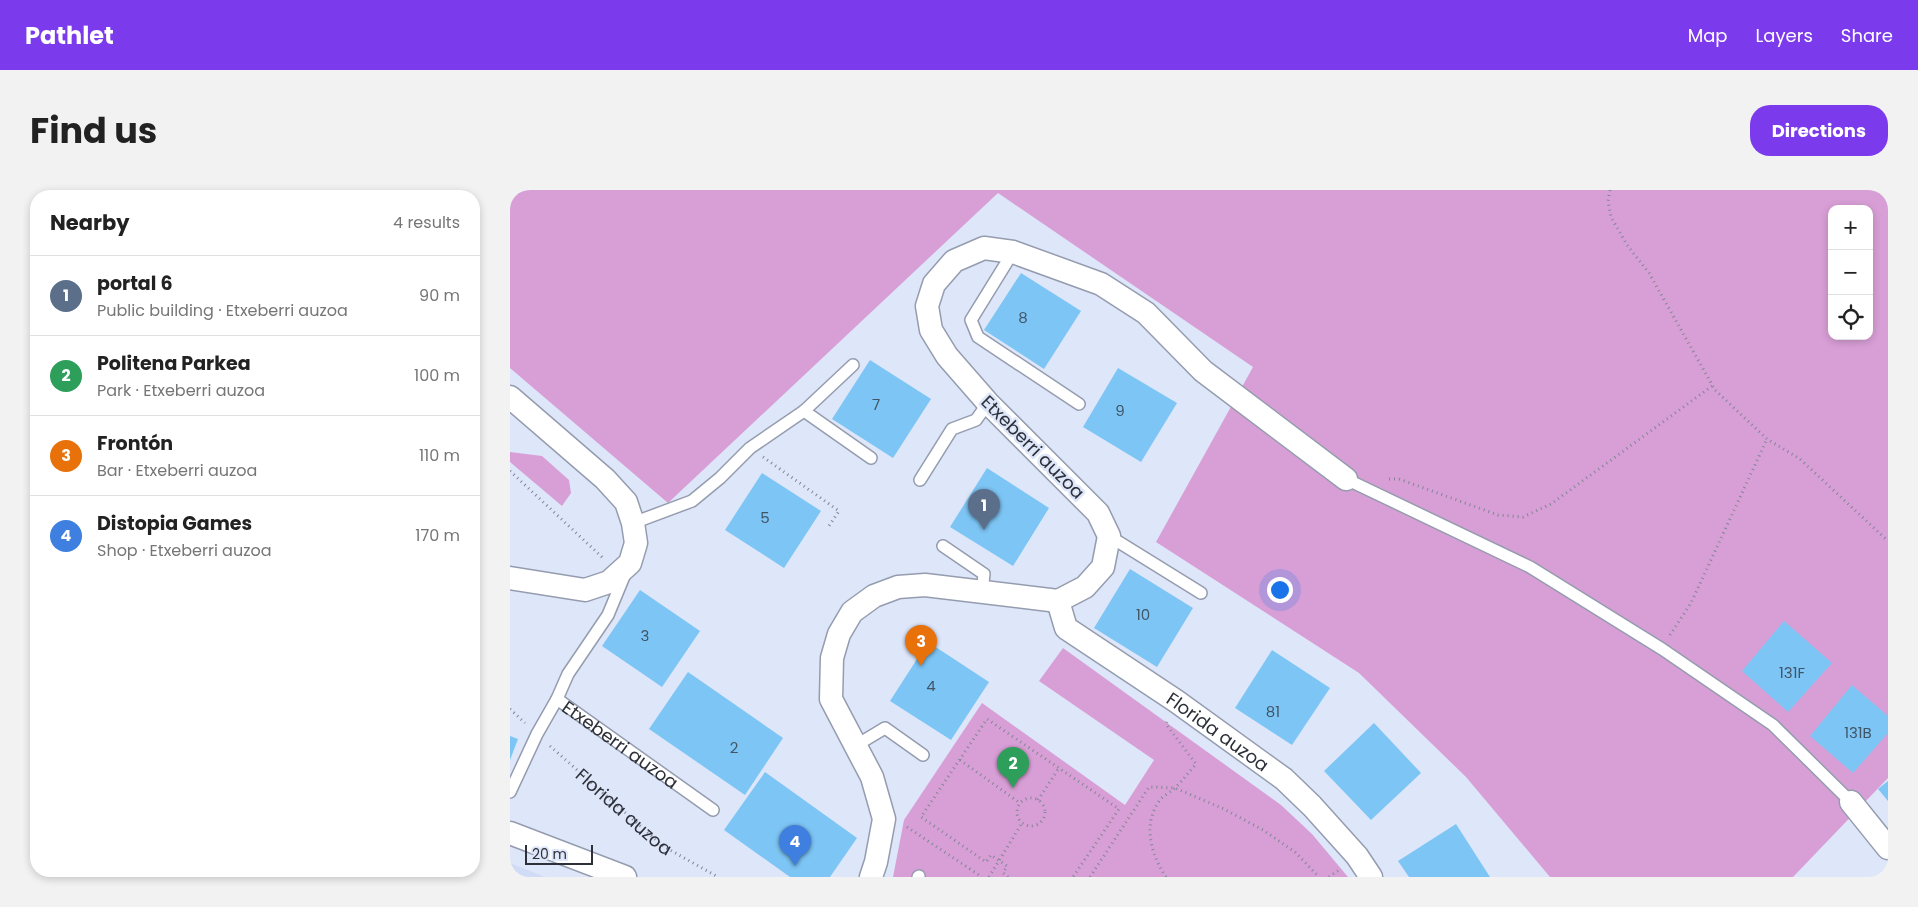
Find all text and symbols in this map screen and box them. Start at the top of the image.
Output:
text: Pathlet [25,19,114,52]
text: Map [1688,23,1728,48]
text: Layers [1756,23,1813,48]
text: Share [1841,23,1893,48]
button: Directions [1750,105,1888,156]
text: Find us [30,106,157,155]
map controls [1828,205,1873,340]
button: + [1828,205,1873,250]
text: Nearby [50,208,130,237]
text: 4 results [393,211,460,234]
button: − [1828,250,1873,295]
text: portal 6 [97,270,173,297]
text: 1 [63,284,69,307]
text: 90 m [419,284,460,307]
button: locate [1828,295,1873,340]
text: Public building · Etxeberri auzoa [97,299,348,322]
house number: 8 [1018,307,1028,328]
text: Politena Parkea [97,350,251,377]
text: 2 [61,364,71,387]
text: 100 m [414,364,460,387]
text: Park · Etxeberri auzoa [97,379,265,402]
street label: Etxeberri auzoa [976,390,1090,504]
house number: 7 [872,394,880,415]
house number: 9 [1115,400,1125,421]
text: Frontón [97,430,173,457]
text: 3 [61,444,71,467]
text: 110 m [419,444,460,467]
text: Bar · Etxeberri auzoa [97,459,257,482]
pin: 1 [968,489,1000,530]
house number: 5 [760,507,770,528]
text: Distopia Games [97,510,252,537]
text: 4 [61,524,71,547]
text: 170 m [415,524,460,547]
text: Shop · Etxeberri auzoa [97,539,272,562]
your location [1267,577,1293,603]
house number: 10 [1136,604,1150,625]
house number: 3 [641,625,649,646]
pin: 3 [905,625,937,666]
house number: 131F [1779,662,1805,683]
house number: 4 [926,675,936,696]
street label: Florida auzoa [1162,686,1274,777]
street label: Etxeberri auzoa [557,694,684,794]
house number: 81 [1266,701,1280,722]
house number: 131B [1844,722,1872,743]
house number: 2 [730,737,738,758]
pin: 2 [997,747,1029,788]
street label: Florida auzoa [571,762,677,861]
pin: 4 [779,825,811,866]
scale bar [525,842,592,865]
text: 20 m [532,844,567,864]

